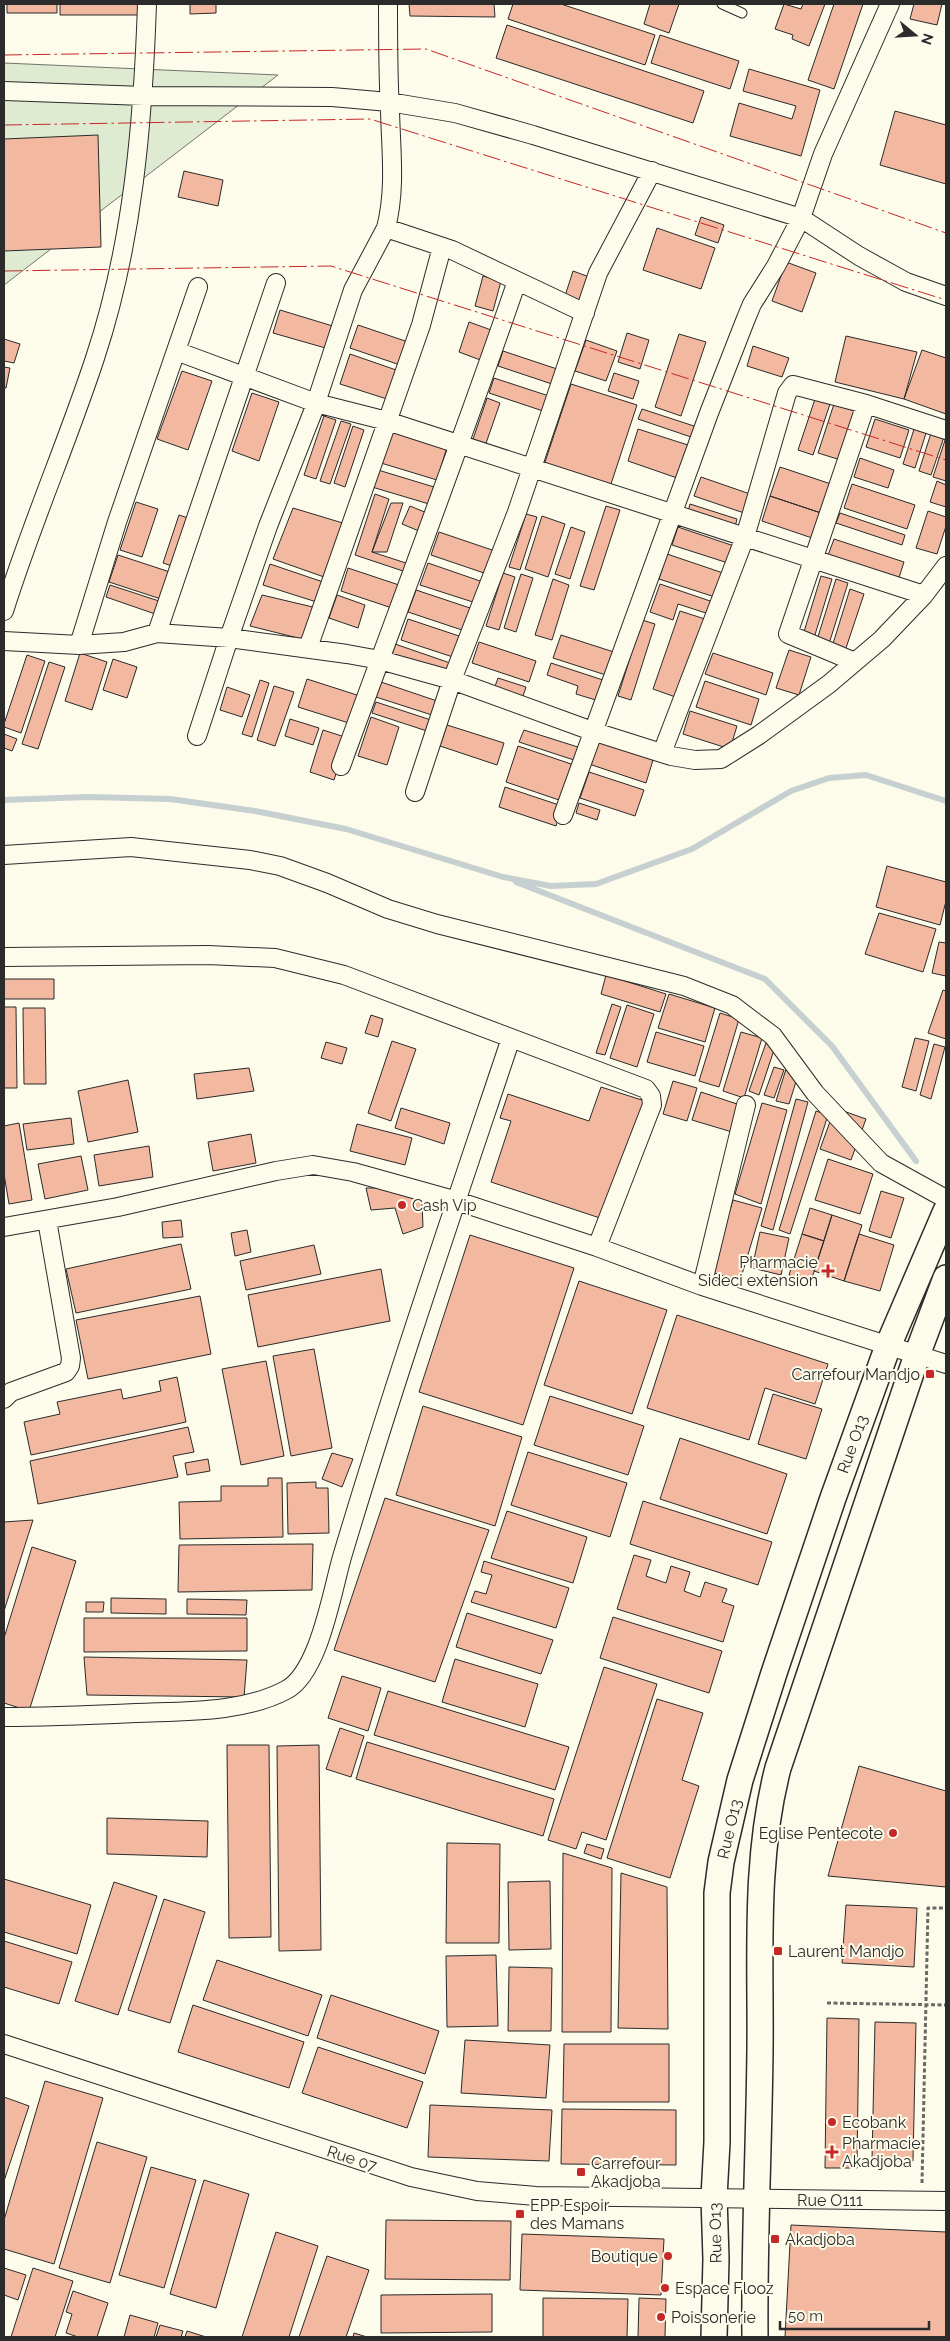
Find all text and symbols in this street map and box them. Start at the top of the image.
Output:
north arrow [890,10,940,60]
text: N [918,31,937,47]
place label: Cash Vip [412,1196,477,1215]
marker: Cash Vip [396,1199,408,1211]
place label: Pharmacie Sideci extension [698,1253,818,1290]
marker: Pharmacie Sideci extension [822,1265,834,1277]
place label: Carrefour Mandjo [792,1365,920,1384]
marker: Carrefour Mandjo [924,1368,936,1380]
street label: Rue O13 [833,1412,872,1476]
street label: Rue O13 [713,1797,746,1861]
place label: Eglise Pentecote [759,1824,883,1843]
marker: Eglise Pentecote [887,1827,899,1839]
place label: Laurent Mandjo [788,1942,904,1961]
marker: Laurent Mandjo [772,1945,784,1957]
place label: Ecobank [842,2113,907,2132]
marker: Ecobank [826,2116,838,2128]
place label: Pharmacie Akadjoba [842,2134,921,2171]
street label: Rue 07 [324,2141,380,2176]
marker: Pharmacie Akadjoba [826,2146,838,2158]
place label: Carrefour Akadjoba [591,2154,661,2191]
marker: Carrefour Akadjoba [575,2166,587,2178]
street label: Rue O111 [797,2191,863,2210]
place label: EPP Espoir des Mamans [530,2196,625,2233]
street label: Rue O13 [705,2202,726,2264]
marker: EPP Espoir des Mamans [514,2208,526,2220]
place label: Akadjoba [785,2230,855,2249]
marker: Akadjoba [769,2233,781,2245]
place label: Boutique [591,2247,658,2266]
marker: Boutique [662,2250,674,2262]
place label: Espace Flooz [675,2279,774,2298]
marker: Espace Flooz [659,2282,671,2294]
scale bar [780,2298,929,2330]
text: 50 m [788,2307,823,2325]
place label: Poissonerie [671,2308,756,2327]
marker: Poissonerie [655,2311,667,2323]

